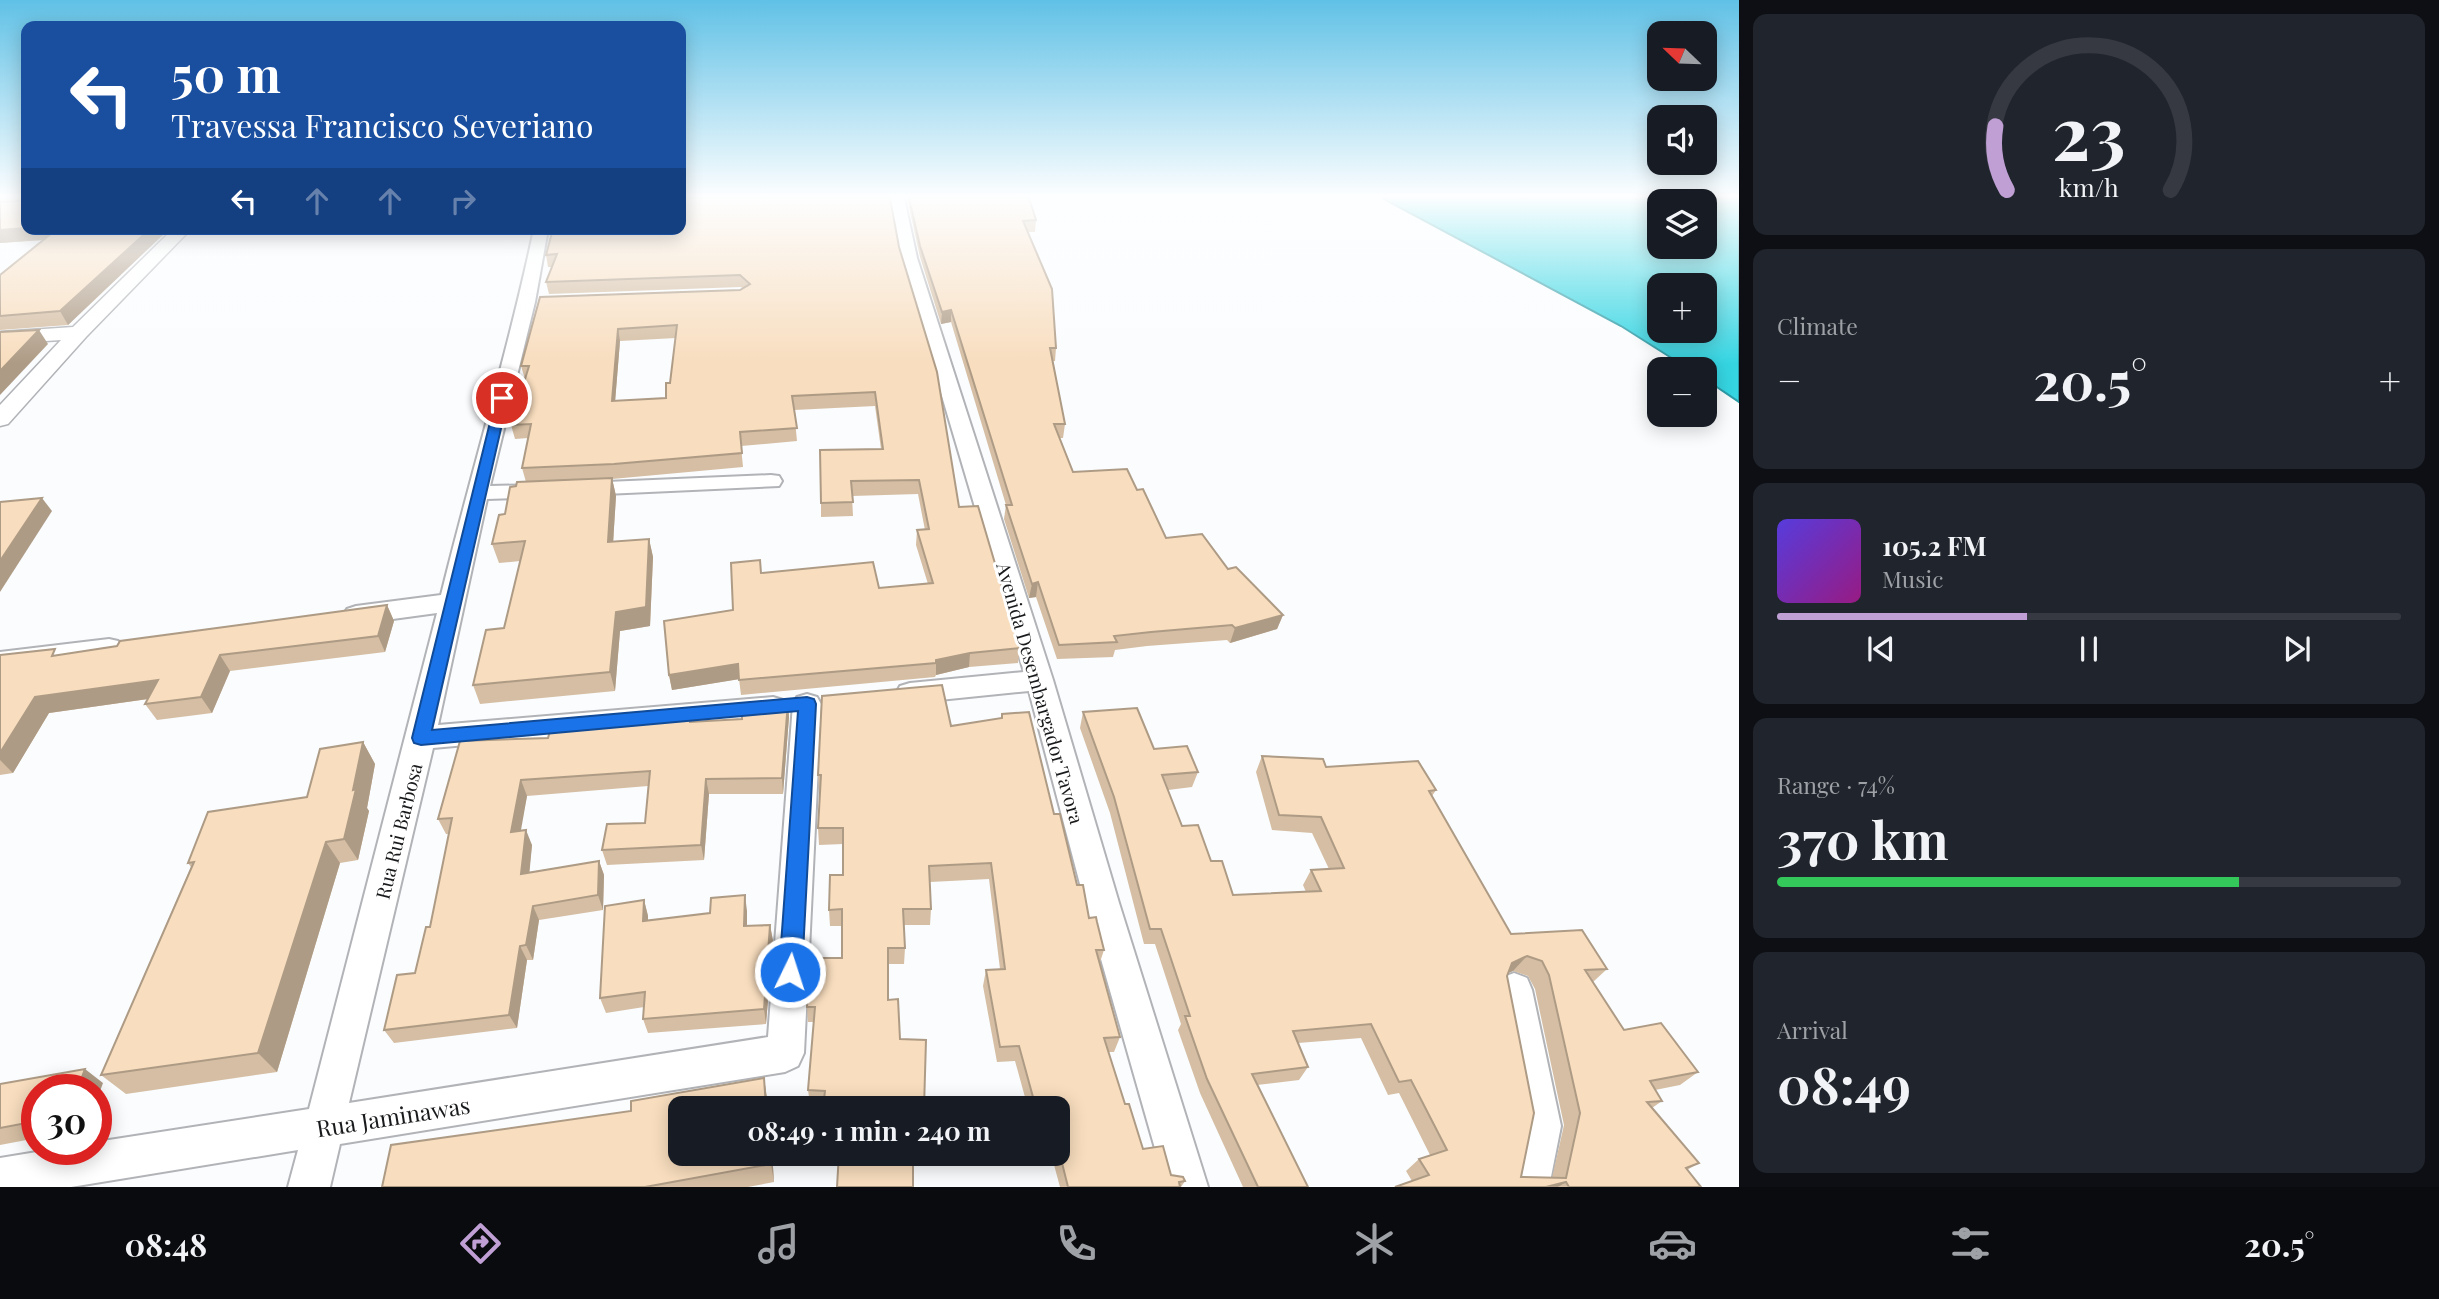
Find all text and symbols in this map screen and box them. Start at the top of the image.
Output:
north arrow [1647,21,1717,91]
map controls [1647,21,1717,427]
text: 50 m [171,40,281,105]
icon: left [56,49,147,140]
text: 23 [2052,82,2126,179]
text: Travessa Francisco Severiano [171,103,593,146]
button: sound [1647,105,1717,175]
text: km/h [2059,170,2119,203]
icon: left [225,182,263,220]
icon: ahead [298,182,336,220]
icon: ahead [371,182,409,220]
icon: right [444,182,482,220]
button: layers [1647,189,1717,259]
button: + [1647,273,1717,343]
text: Climate [1777,310,1858,341]
text: 20.5° [2033,345,2147,414]
text: − [1777,354,1802,405]
text: + [2379,354,2401,405]
button: − [1647,357,1717,427]
pin [472,368,532,428]
icon: arrive [483,379,521,417]
text: 105.2 FM [1882,528,1987,563]
street label: Avenida Desembargador Tavora [991,558,1091,827]
text: Music [1882,563,1943,594]
icon: previous [1862,630,1900,668]
icon: pause [2070,630,2108,668]
icon: next [2278,630,2316,668]
street label: Rua Rui Barbosa [369,760,428,902]
text: Range · 74% [1777,769,1895,800]
text: 370 km [1777,804,1949,873]
position arrow [753,935,827,1009]
text: Arrival [1777,1014,1848,1045]
text: 08:49 [1777,1049,1911,1118]
speed limit sign: 30 [21,1074,112,1165]
street label: Rua Jaminawas [314,1089,472,1143]
text: 08:49 · 1 min · 240 m [748,1113,990,1148]
icon: directions [456,1219,505,1268]
icon: music [754,1219,803,1268]
icon: phone [1052,1219,1101,1268]
icon: climate [1350,1219,1399,1268]
icon: car [1648,1219,1697,1268]
icon: filters [1946,1219,1995,1268]
text: 08:48 [125,1222,207,1265]
text: 20.5° [2244,1222,2314,1265]

